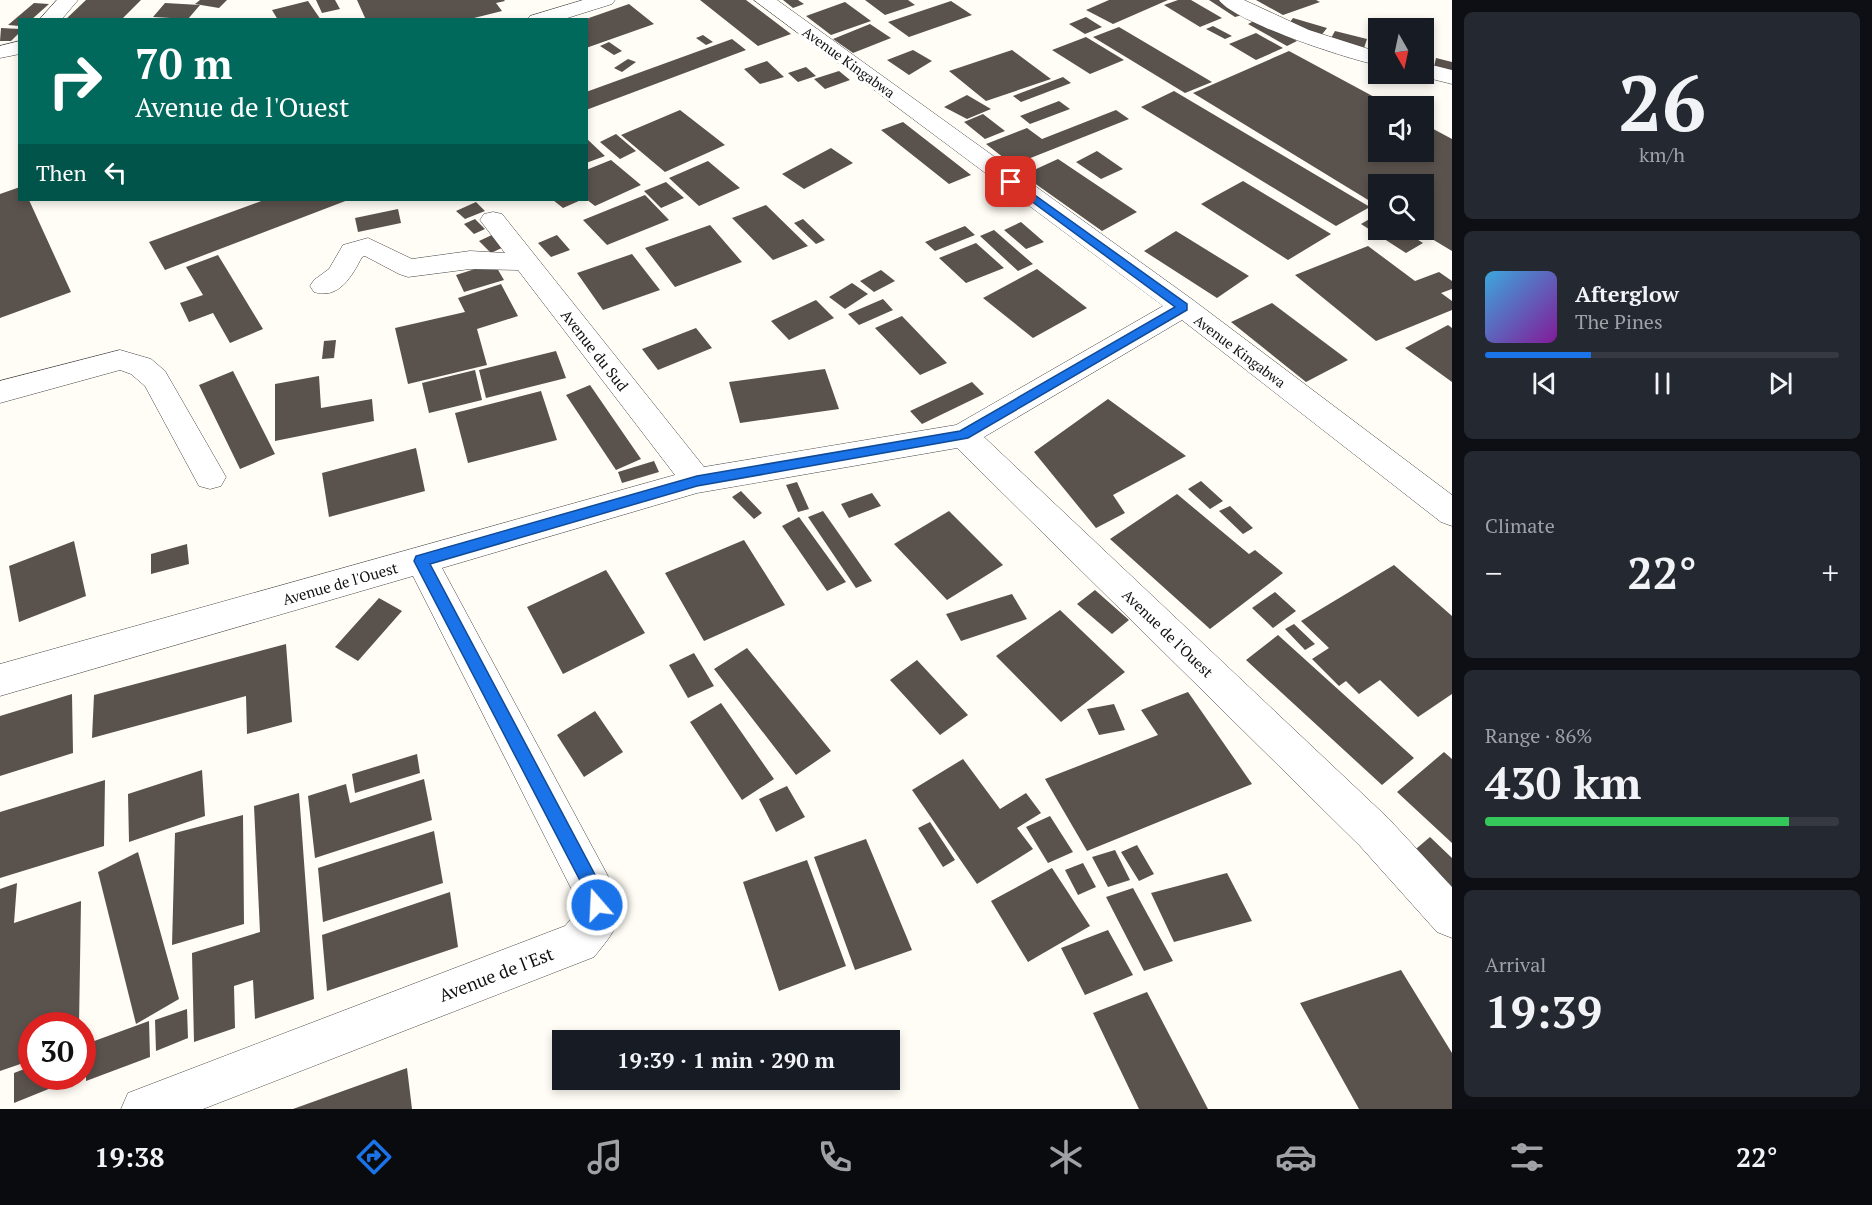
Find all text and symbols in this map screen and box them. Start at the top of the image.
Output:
north arrow [1368,18,1434,84]
map controls [1368,18,1434,240]
street label: Avenue Kingabwa [799,22,899,102]
text: 70 m [135,35,233,91]
icon: right [36,42,114,120]
text: 26 [1618,50,1706,153]
text: Avenue de l'Ouest [135,89,349,125]
button: sound [1368,96,1434,162]
text: km/h [1639,141,1685,168]
icon: left [99,156,132,189]
pin [985,156,1036,207]
text: Then [36,158,87,187]
icon: arrive [994,165,1027,198]
button: search [1368,174,1434,240]
text: Afterglow [1575,279,1679,308]
street label: Avenue du Sud [557,305,633,395]
text: The Pines [1575,308,1663,335]
street label: Avenue Kingabwa [1190,310,1290,392]
icon: previous [1528,367,1561,400]
icon: pause [1646,367,1679,400]
icon: next [1764,367,1797,400]
text: Climate [1485,512,1555,539]
text: 22° [1627,542,1697,602]
text: − [1485,551,1503,594]
text: + [1821,551,1839,594]
street label: Avenue de l'Ouest [280,557,400,609]
street label: Avenue de l'Ouest [1118,584,1218,682]
text: Range · 86% [1485,722,1592,749]
text: 430 km [1485,752,1641,812]
position arrow [565,873,629,937]
street label: Avenue de l'Est [435,941,557,1007]
text: Arrival [1485,951,1546,978]
text: 19:39 [1485,981,1602,1041]
speed limit sign: 30 [18,1012,96,1090]
text: 19:39 · 1 min · 290 m [617,1045,835,1074]
icon: directions [353,1136,395,1178]
icon: music [584,1136,626,1178]
icon: phone [814,1136,856,1178]
icon: climate [1045,1136,1087,1178]
icon: car [1275,1136,1317,1178]
icon: filters [1506,1136,1548,1178]
text: 19:38 [94,1139,165,1175]
text: 22° [1736,1139,1778,1175]

